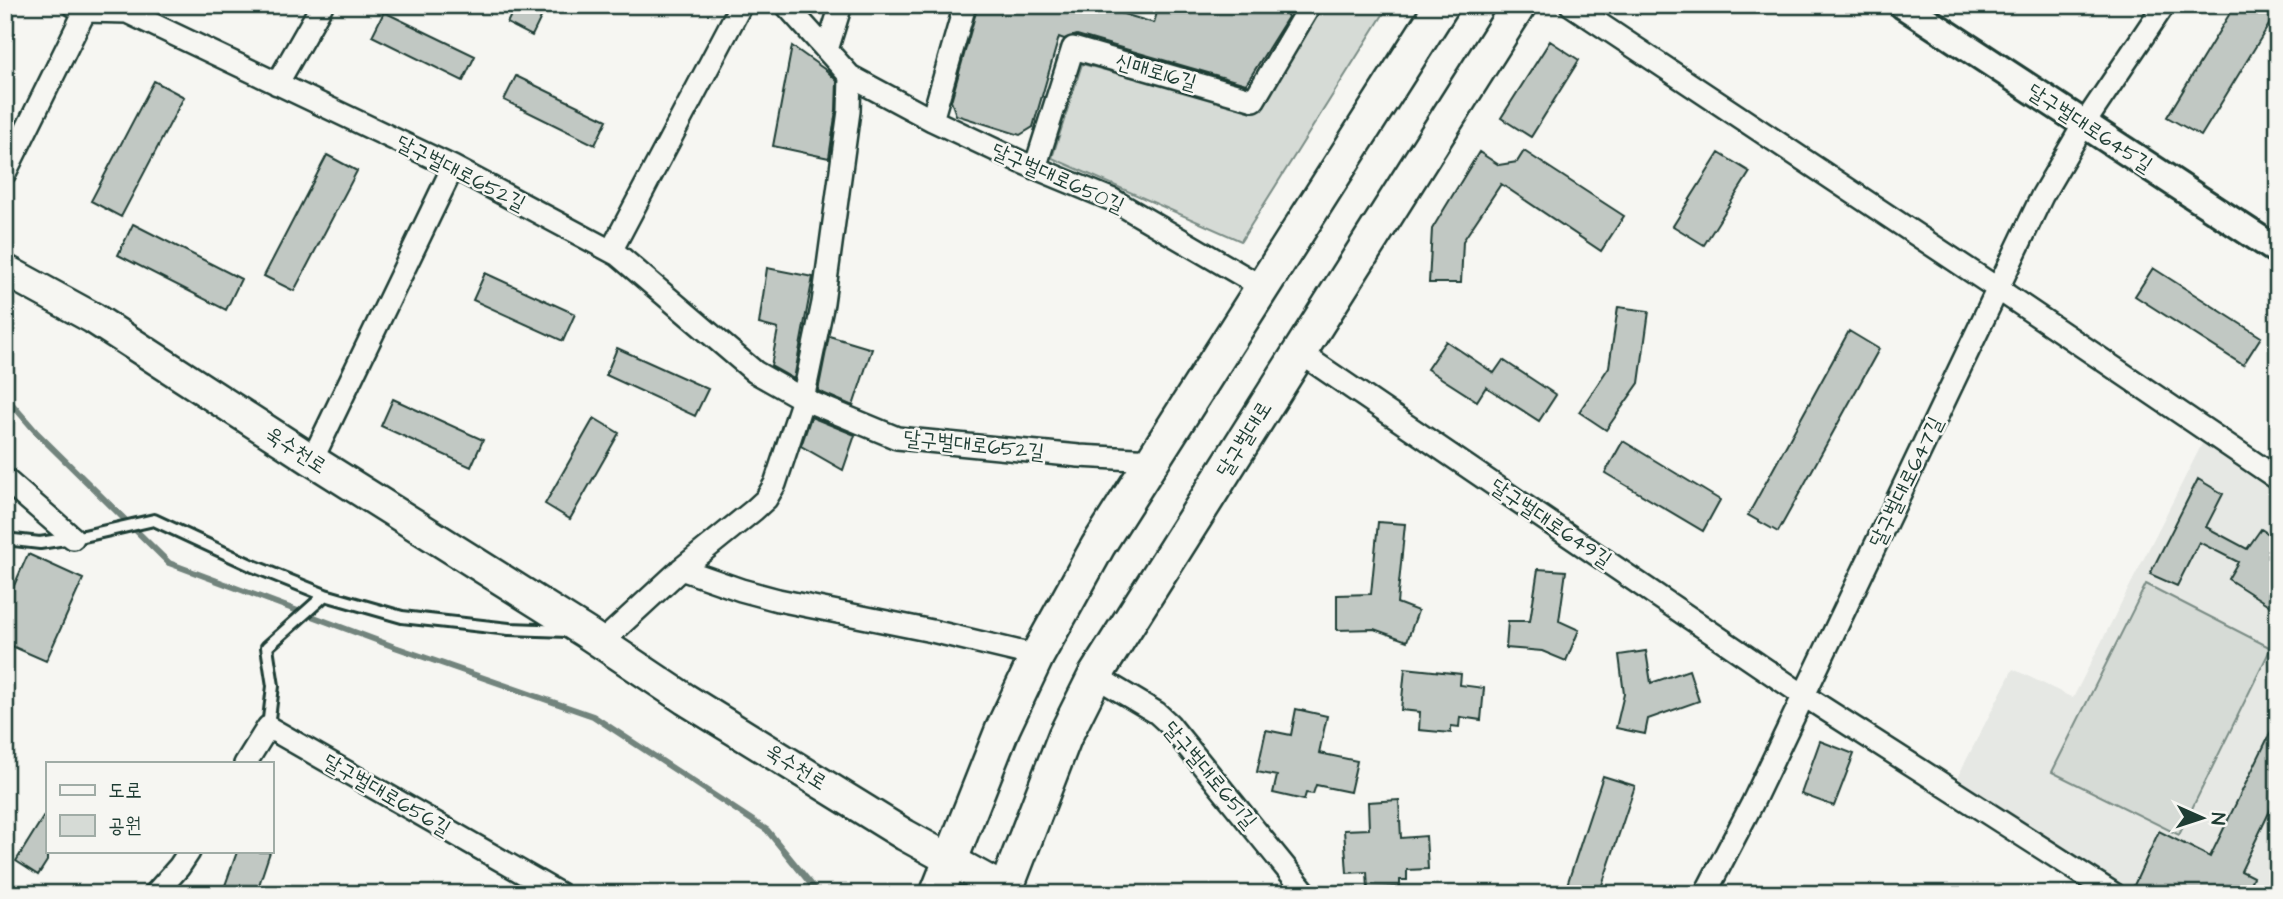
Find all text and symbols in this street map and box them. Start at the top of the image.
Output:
street label: 신매로16길 [1112,47,1200,97]
street label: 달구벌대로645길 [2022,77,2158,179]
street label: 달구벌대로652길 [391,128,531,218]
street label: 달구벌대로650길 [987,136,1129,220]
street label: 달구벌대로 [1209,395,1279,483]
street label: 달구벌대로647길 [1862,412,1950,552]
street label: 욱수천로 [260,419,332,481]
street label: 달구벌대로652길 [902,423,1046,467]
street label: 달구벌대로649길 [1485,472,1618,574]
street label: 달구벌대로651길 [1156,715,1264,835]
street label: 욱수천로 [760,737,832,797]
street label: 달구벌대로656길 [318,747,456,843]
legend [46,762,273,853]
text: 도로 [108,776,142,805]
north arrow [2168,783,2238,853]
text: 공원 [108,811,142,840]
text: N [2204,812,2231,826]

